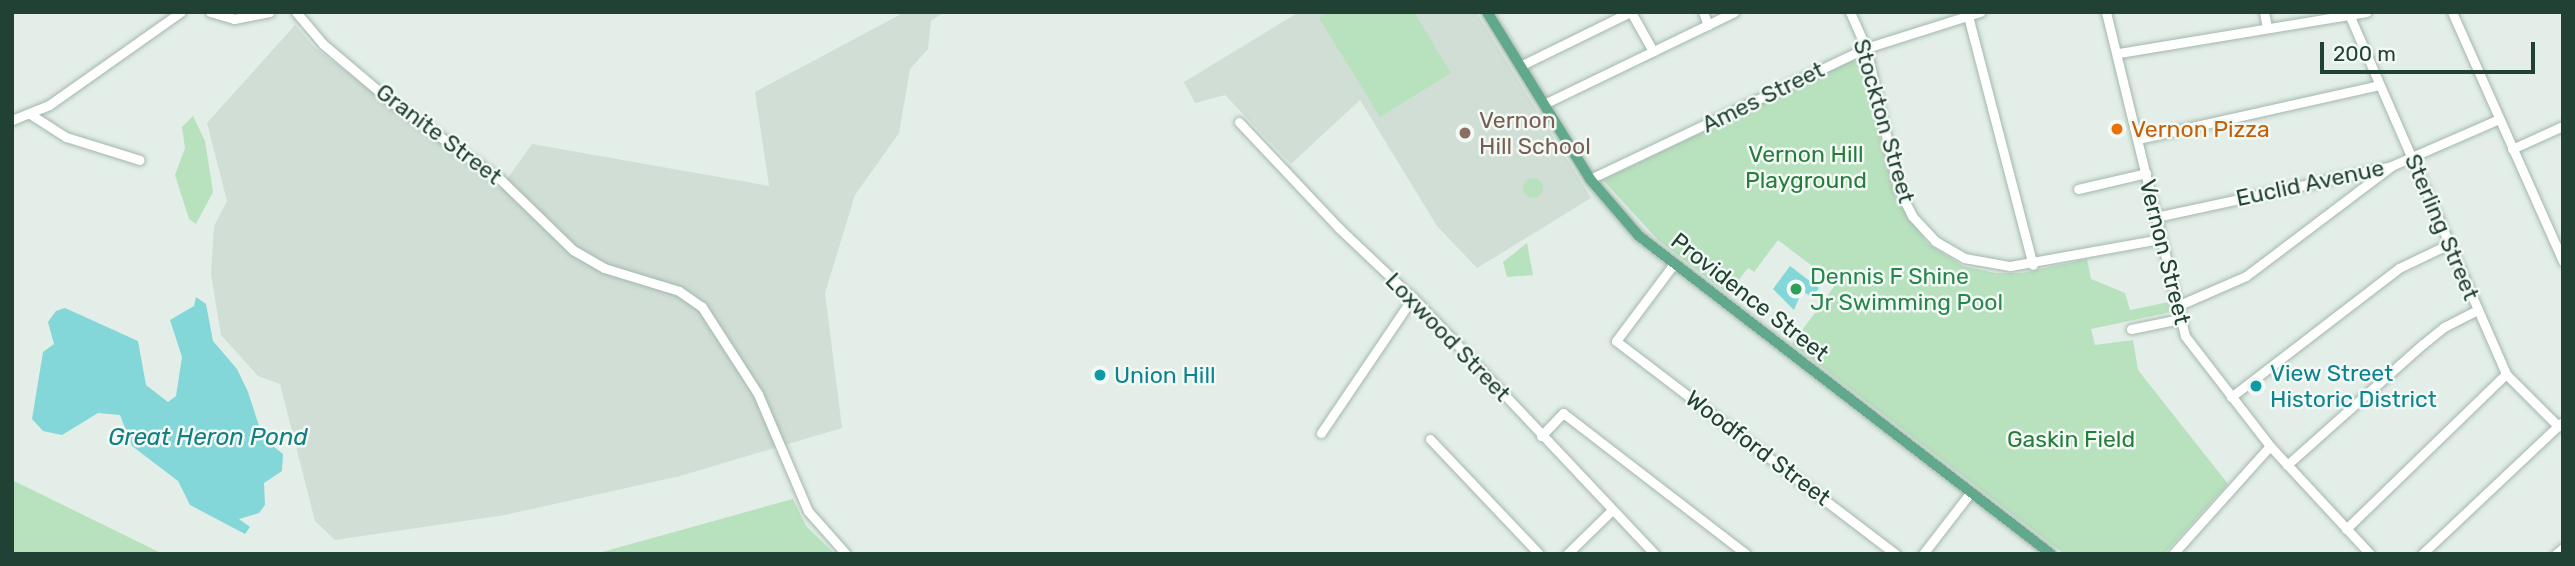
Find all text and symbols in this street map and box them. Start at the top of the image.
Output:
scale bar [2323,28,2538,72]
street label: Stockton Street [1847,36,1921,206]
text: 200 m [2333,41,2396,66]
street label: Ames Street [1697,56,1829,138]
street label: Granite Street [371,78,507,190]
place label: Vernon Hill School [1479,106,1591,160]
place label: Vernon Pizza [2131,115,2270,143]
marker: Vernon Pizza [2109,121,2125,137]
marker: Vernon Hill School [1457,125,1473,141]
park label: Vernon Hill Playground [1745,140,1867,194]
street label: Sterling Street [2399,150,2485,304]
street label: Euclid Avenue [2233,154,2387,212]
street label: Vernon Street [2134,177,2196,327]
street label: Providence Street [1666,227,1834,367]
place label: Dennis F Shine Jr Swimming Pool [1810,262,2004,316]
street label: Loxwood Street [1380,267,1516,407]
marker: Dennis F Shine Jr Swimming Pool [1788,281,1804,297]
place label: View Street Historic District [2270,359,2437,413]
place label: Union Hill [1114,361,1216,389]
marker: Union Hill [1092,367,1108,383]
marker: View Street Historic District [2248,378,2264,394]
street label: Woodford Street [1680,385,1836,511]
water label: Great Heron Pond [108,424,308,452]
park label: Gaskin Field [2007,425,2135,453]

